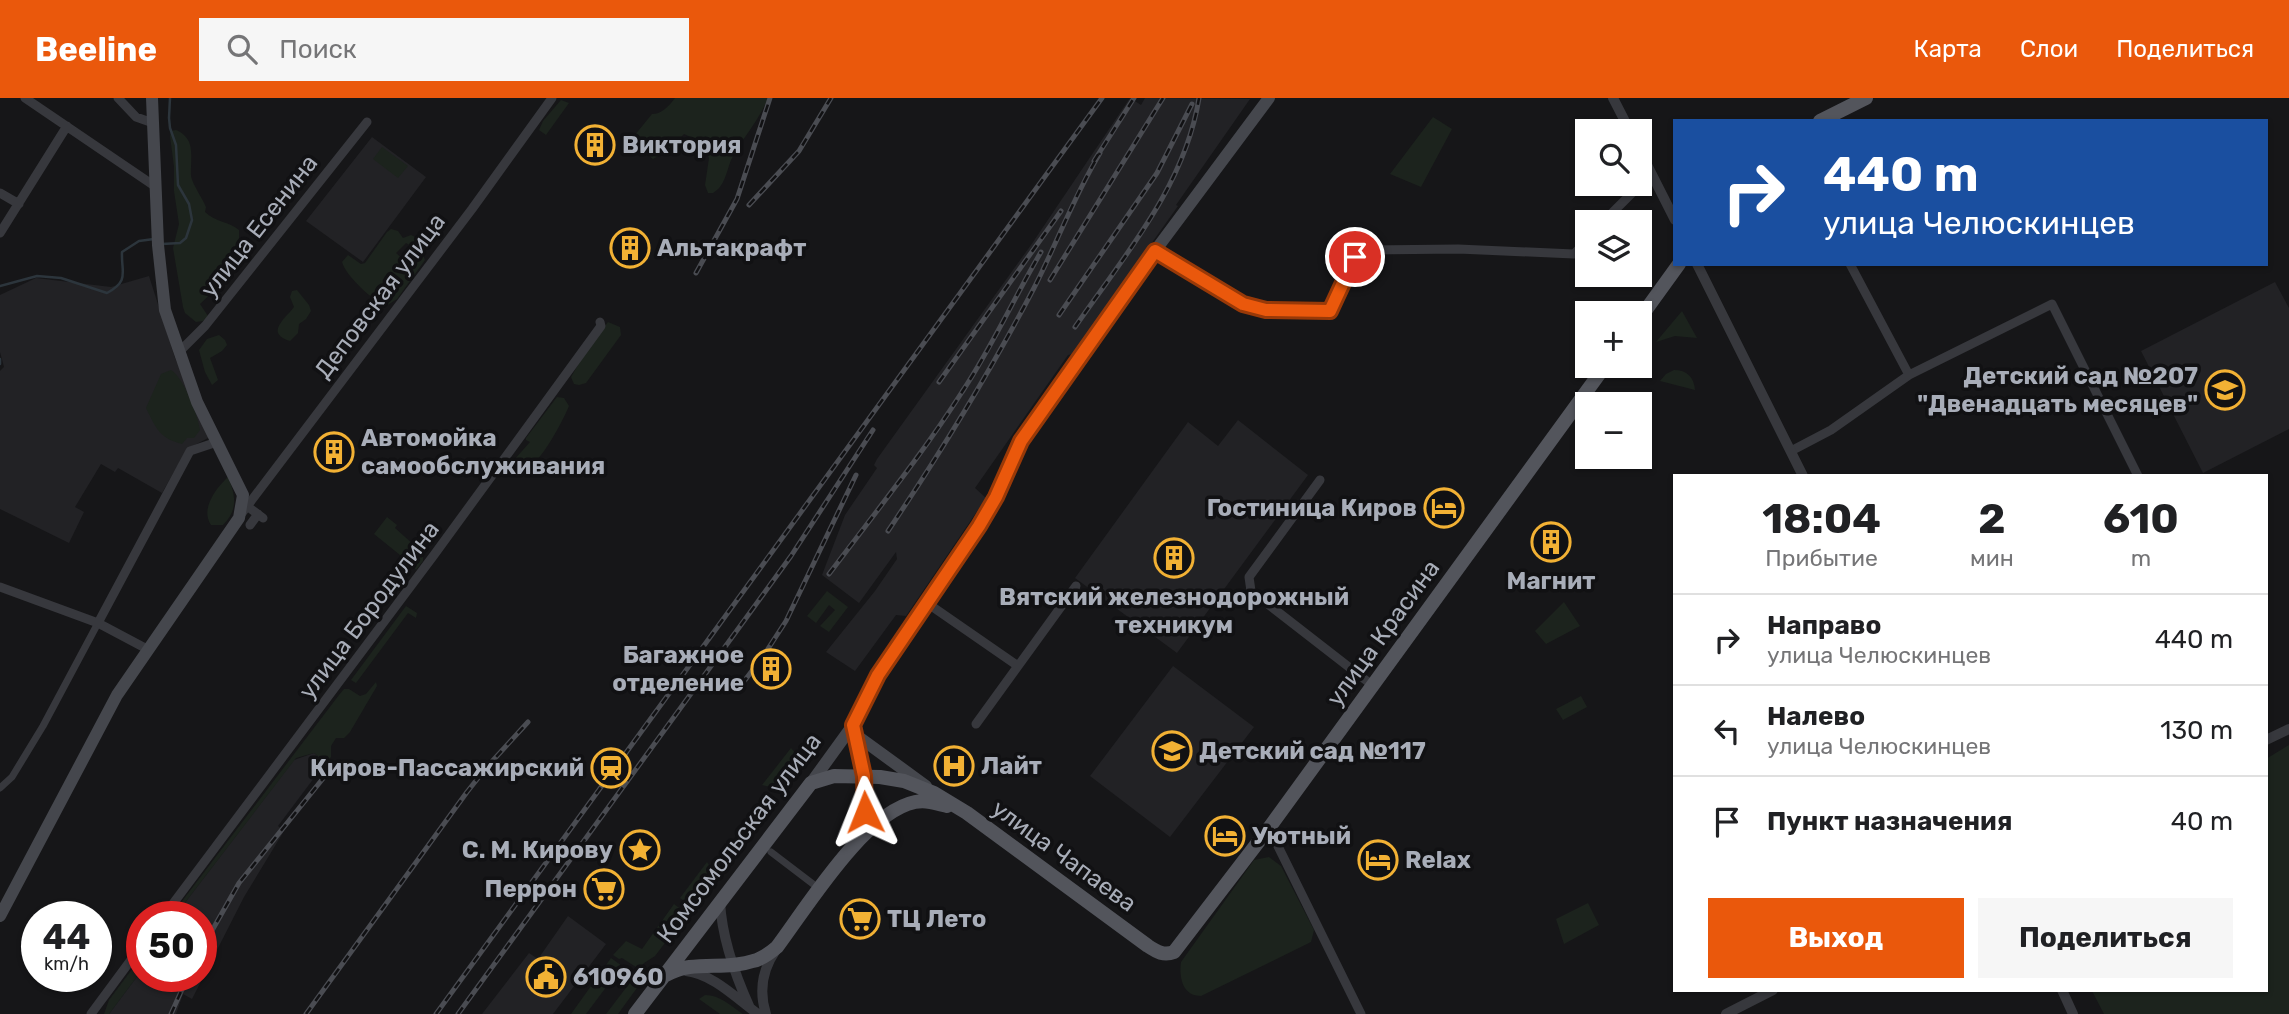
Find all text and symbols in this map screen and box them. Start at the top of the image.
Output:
search box [199,18,689,81]
text: Beeline [35,30,157,69]
icon: search [223,30,261,68]
text: Поиск [279,34,357,65]
text: Карта [1913,35,1982,63]
text: Слои [2020,35,2078,63]
text: Поделиться [2116,35,2254,63]
map controls [1575,119,1652,469]
button: search [1575,119,1652,196]
building icon: Виктория [574,124,616,166]
place label: Виктория [622,131,742,159]
text: 440 m [1823,145,1979,203]
icon: right [1708,147,1799,238]
street label: улица Есенина [195,149,323,303]
text: улица Челюскинцев [1823,204,2135,242]
street label: Деповская улица [309,208,451,384]
button: layers [1575,210,1652,287]
building icon: Альтакрафт [609,227,651,269]
pin [1325,227,1385,287]
place label: Альтакрафт [657,234,806,262]
icon: arrive [1336,238,1374,276]
button: + [1575,301,1652,378]
place label: Детский сад №207 "Двенадцать месяцев" [1917,362,2198,418]
school or university icon: Детский сад №207 "Двенадцать месяцев" [2204,369,2246,411]
button: − [1575,392,1652,469]
place label: Автомойка самообслуживания [361,424,605,480]
building icon: Автомойка самообслуживания [313,431,355,473]
hotel icon: Гостиница Киров [1423,487,1465,529]
place label: Гостиница Киров [1207,494,1417,522]
text: 18:04 [1762,494,1881,544]
text: 2 [1978,494,2006,544]
text: 610 [2103,494,2179,544]
street label: улица Бородулина [293,516,445,704]
building icon: Магнит [1530,521,1572,563]
building icon: Вятский железнодорожный техникум [1153,537,1195,579]
text: Прибытие [1765,544,1878,572]
text: мин [1970,544,2014,572]
text: m [2131,544,2151,572]
street label: улица Красина [1321,555,1445,711]
place label: Магнит [1507,567,1595,595]
place label: Вятский железнодорожный техникум [999,583,1349,639]
text: Направо [1767,610,1881,641]
icon: right [1708,621,1746,659]
text: 440 m [2155,624,2233,655]
place label: Багажное отделение [612,641,744,697]
text: улица Челюскинцев [1767,641,1991,669]
building icon: Багажное отделение [750,648,792,690]
text: Налево [1767,701,1865,732]
icon: left [1708,712,1746,750]
text: 130 m [2160,715,2233,746]
street label: Комсомольская улица [651,728,827,948]
school or university icon: Детский сад №117 [1151,730,1193,772]
text: улица Челюскинцев [1767,732,1991,760]
place label: Детский сад №117 [1199,737,1426,765]
hospital icon: Лайт [933,745,975,787]
station icon: Киров-Пассажирский [590,747,632,789]
place label: Лайт [981,752,1042,780]
place label: Киров-Пассажирский [310,754,584,782]
position arrow [828,775,902,849]
street label: улица Чапаева [986,794,1142,918]
icon: arrive [1708,803,1746,841]
text: Пункт назначения [1767,806,2012,837]
text: 40 m [2171,806,2233,837]
hotel icon: Уютный [1204,815,1246,857]
place label: Уютный [1252,822,1351,850]
place icon: С. М. Кирову [619,829,661,871]
place label: С. М. Кирову [462,836,613,864]
hotel icon: Relax [1357,839,1399,881]
place label: Relax [1405,846,1471,874]
supermarket icon: Перрон [583,868,625,910]
place label: Перрон [485,875,577,903]
supermarket icon: ТЦ Лето [839,898,881,940]
button: Выход [1708,898,1964,978]
button: Поделиться [1978,898,2233,978]
speed limit sign: 50 [126,901,217,992]
place label: ТЦ Лето [887,905,986,933]
text: 44 [43,916,90,958]
text: km/h [44,953,89,975]
public building icon: 610960 [525,956,567,998]
place label: 610960 [573,963,664,991]

